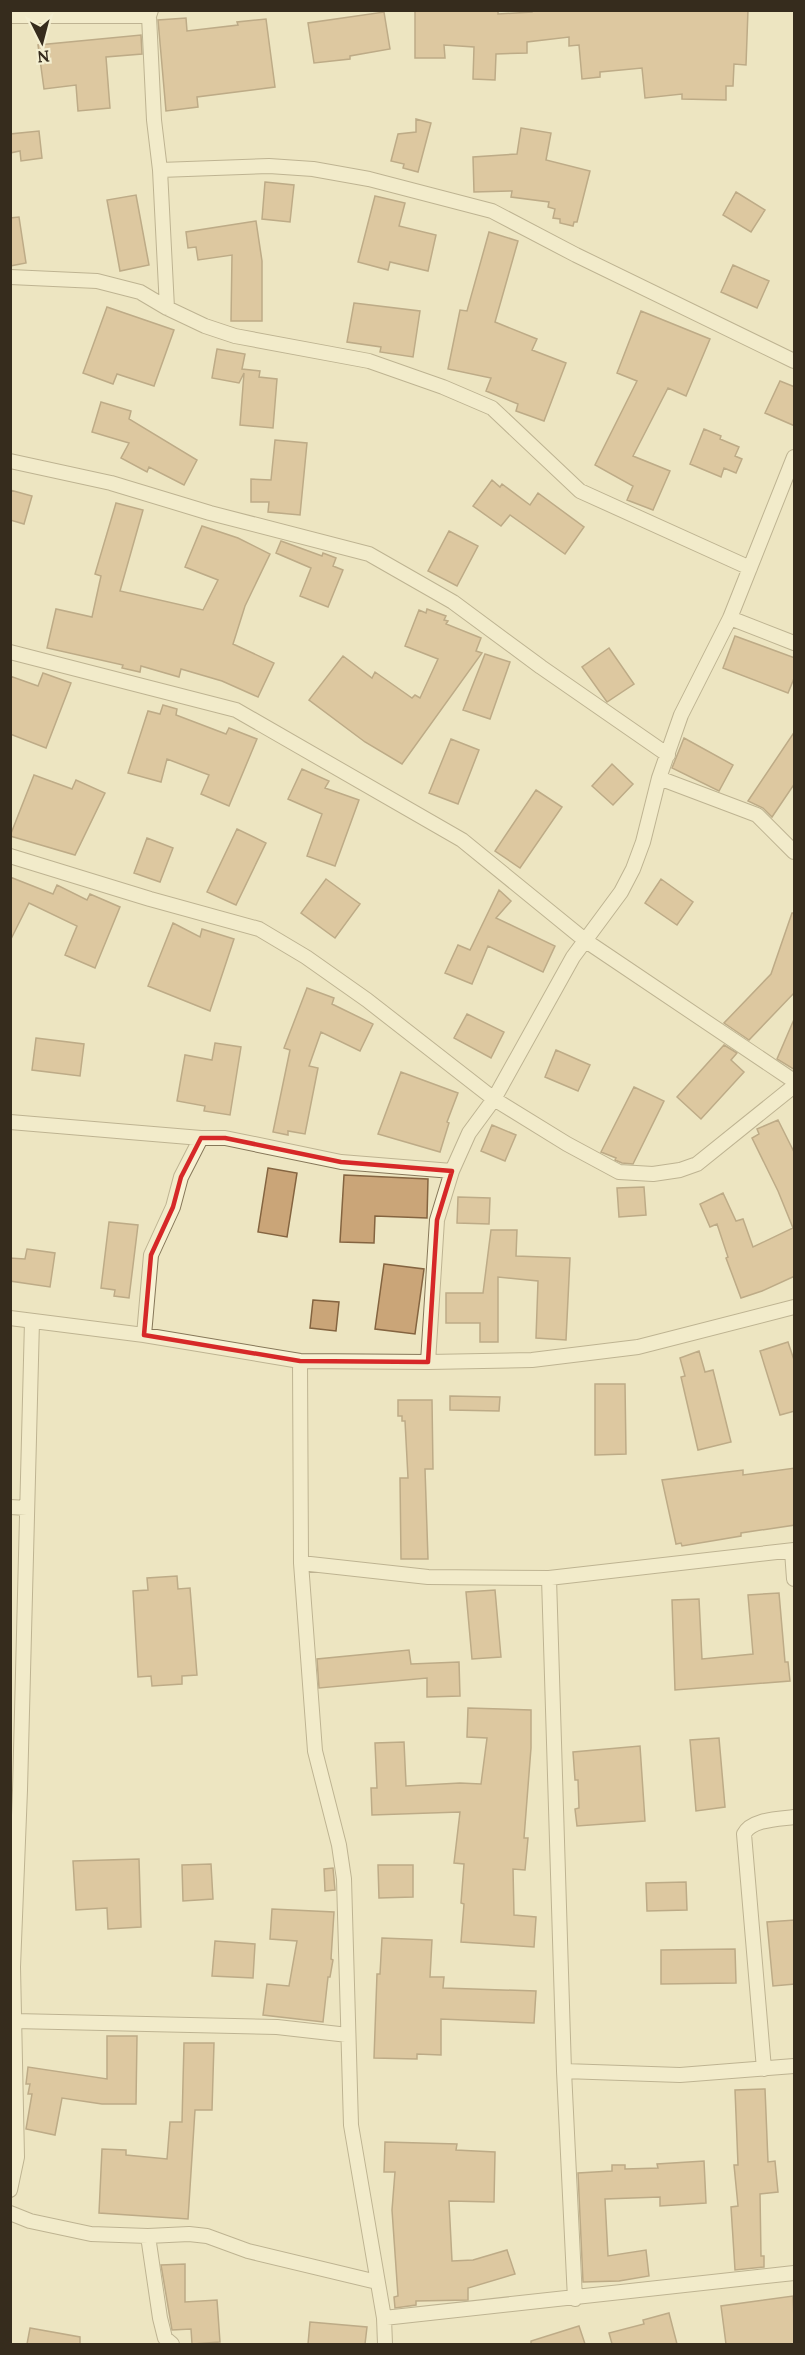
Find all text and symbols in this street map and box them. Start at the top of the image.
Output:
north arrow [12,12,72,72]
text: N [36,46,51,68]

